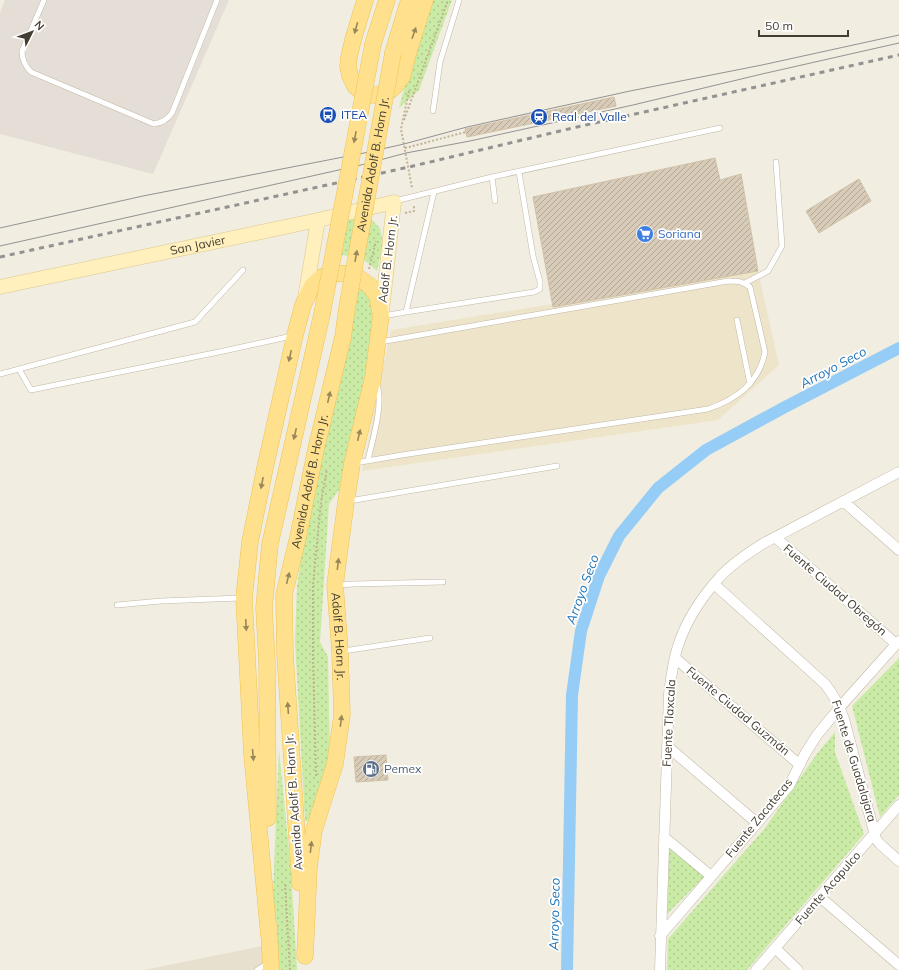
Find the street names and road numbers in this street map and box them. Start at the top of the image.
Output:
street label: Avenida Adolf B. Horn Jr. [353,95,392,233]
street label: Adolf B. Horn Jr. [375,214,400,304]
street label: San Javier [169,232,227,258]
street label: Avenida Adolf B. Horn Jr. [287,413,331,550]
street label: Fuente Ciudad Obregón [781,541,890,639]
street label: Adolf B. Horn Jr. [329,592,349,681]
street label: Fuente Ciudad Guzmán [684,663,793,758]
street label: Fuente Tlaxcala [659,679,678,767]
street label: Fuente de Guadalajara [829,698,880,824]
street label: Avenida Adolf B. Horn Jr. [281,733,306,871]
street label: Fuente Zacatecas [722,775,795,860]
street label: Fuente Acapulco [792,848,864,927]

